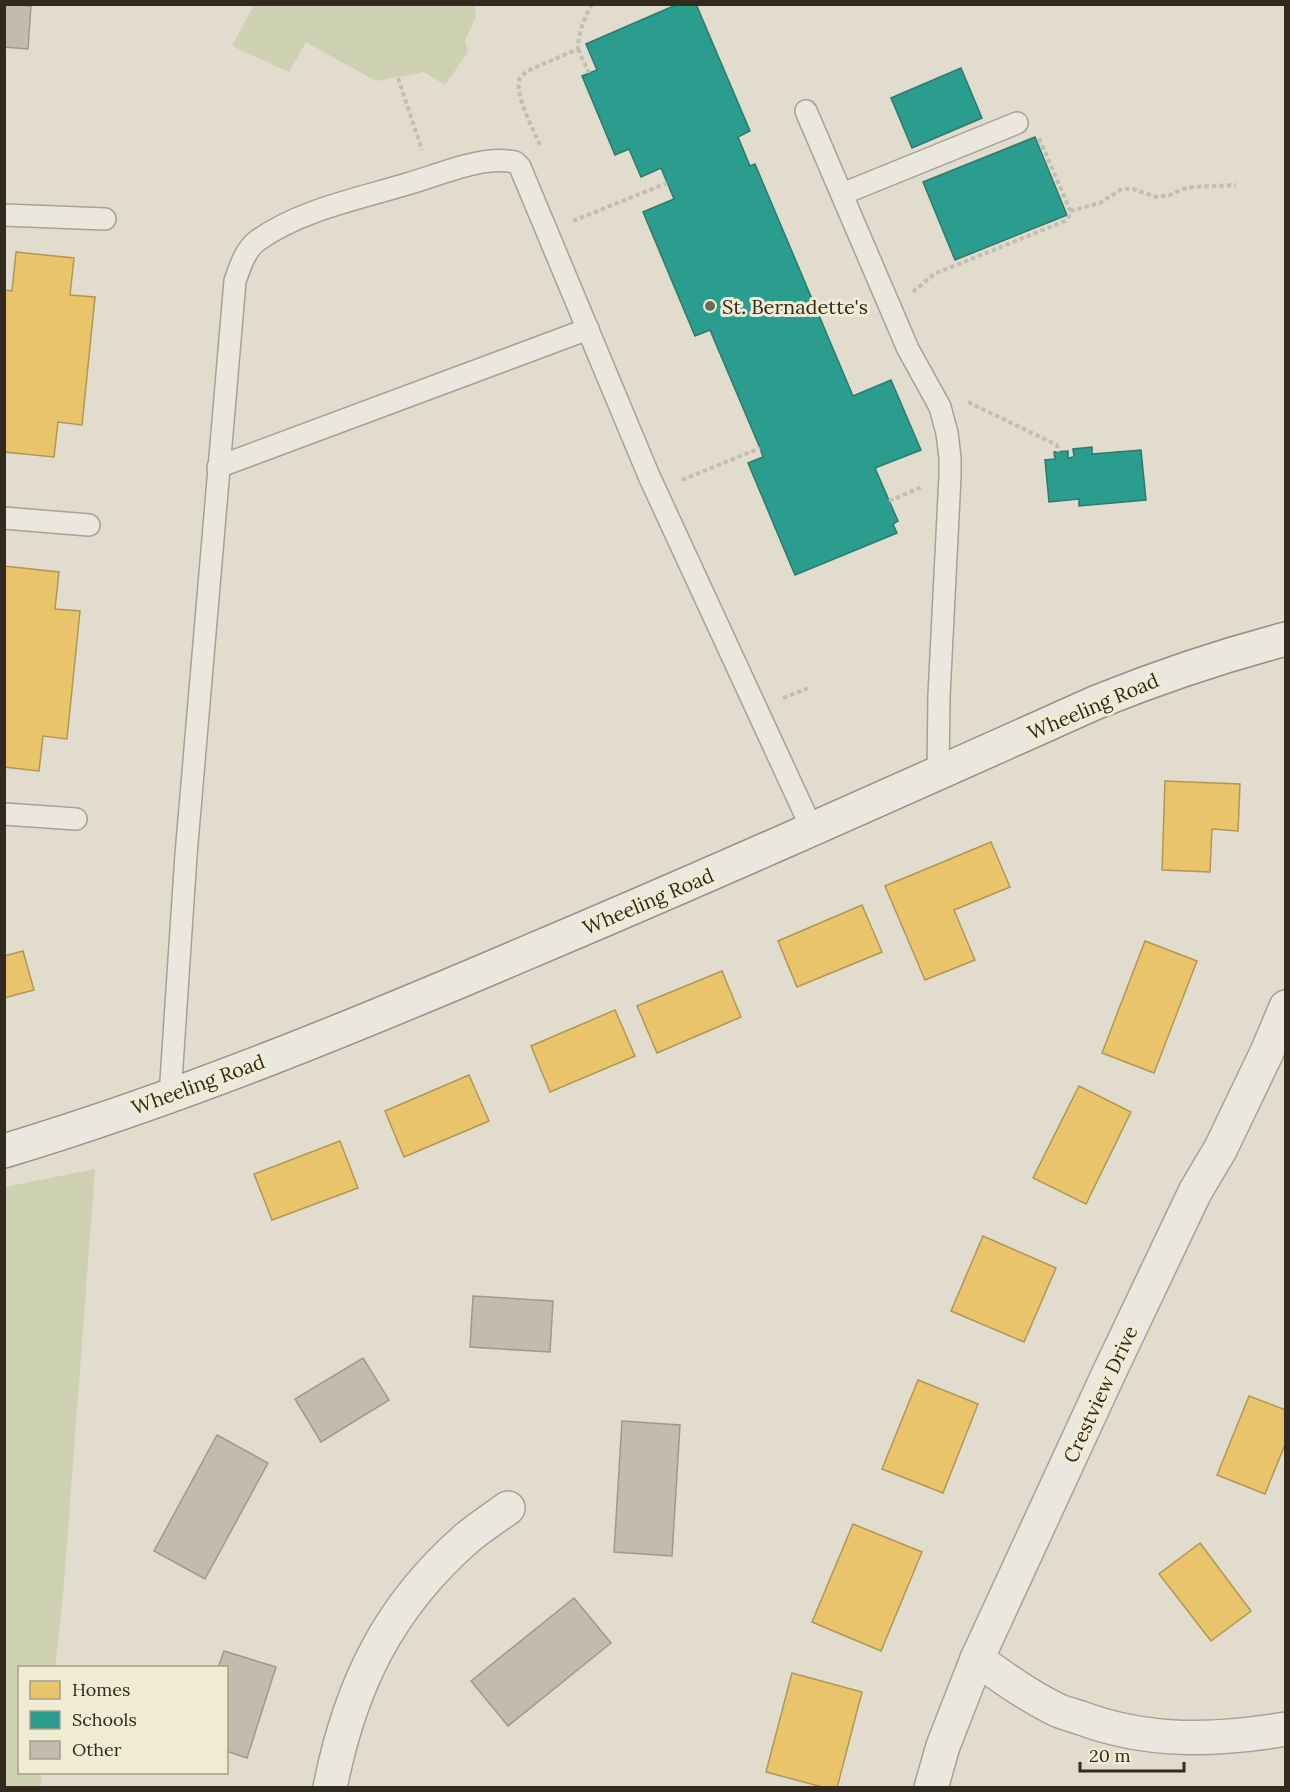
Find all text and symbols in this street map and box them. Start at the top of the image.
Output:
place label: St. Bernadette's [722,294,868,319]
marker: St. Bernadette's [703,299,717,313]
street label: Wheeling Road [1024,667,1162,745]
street label: Wheeling Road [579,862,717,940]
street label: Wheeling Road [128,1048,268,1120]
street label: Crestview Drive [1057,1321,1143,1467]
legend [18,1666,228,1774]
text: Homes [72,1678,130,1701]
text: Schools [72,1708,137,1731]
scale bar [1080,1735,1184,1773]
text: Other [72,1738,122,1761]
text: 20 m [1089,1744,1131,1767]

